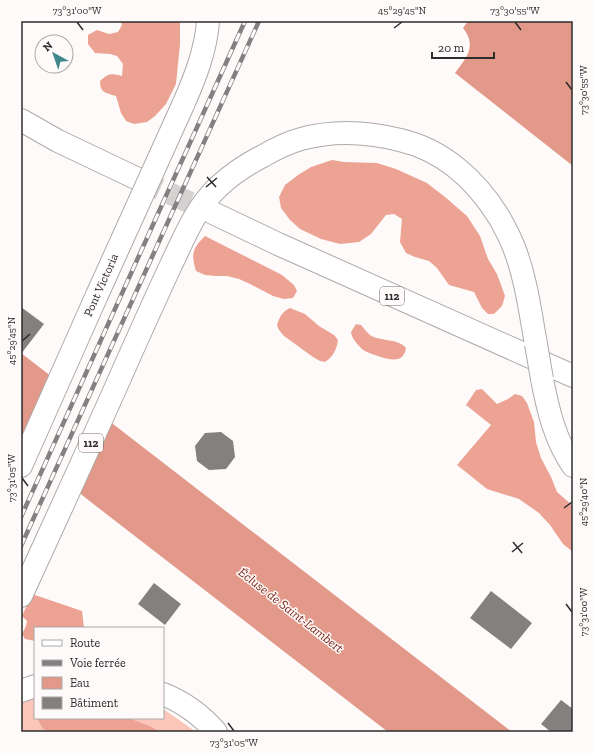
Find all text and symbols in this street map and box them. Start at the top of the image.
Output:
text: 73°31'00"W [53,5,102,17]
text: 45°29'45"N [378,5,427,17]
text: 73°30'55"W [490,5,540,17]
north arrow [34,34,74,74]
scale bar [432,34,494,60]
text: N [41,39,56,54]
text: 20 m [438,41,465,55]
text: 73°30'55"W [578,65,590,115]
street label: Pont Victoria [81,251,121,319]
road number: 112 [380,287,404,305]
text: 45°29'45"N [6,316,18,365]
road number: 112 [79,434,103,452]
text: 73°31'05"W [6,453,18,502]
text: 45°29'40"N [578,477,590,526]
water label: Écluse de Saint-Lambert [236,564,347,656]
text: 73°31'00"W [578,587,590,636]
legend [34,627,164,719]
text: Route [70,636,101,650]
text: Voie ferrée [69,656,126,670]
text: Eau [70,676,90,690]
text: Bâtiment [70,696,119,710]
text: 73°31'05"W [210,737,259,749]

